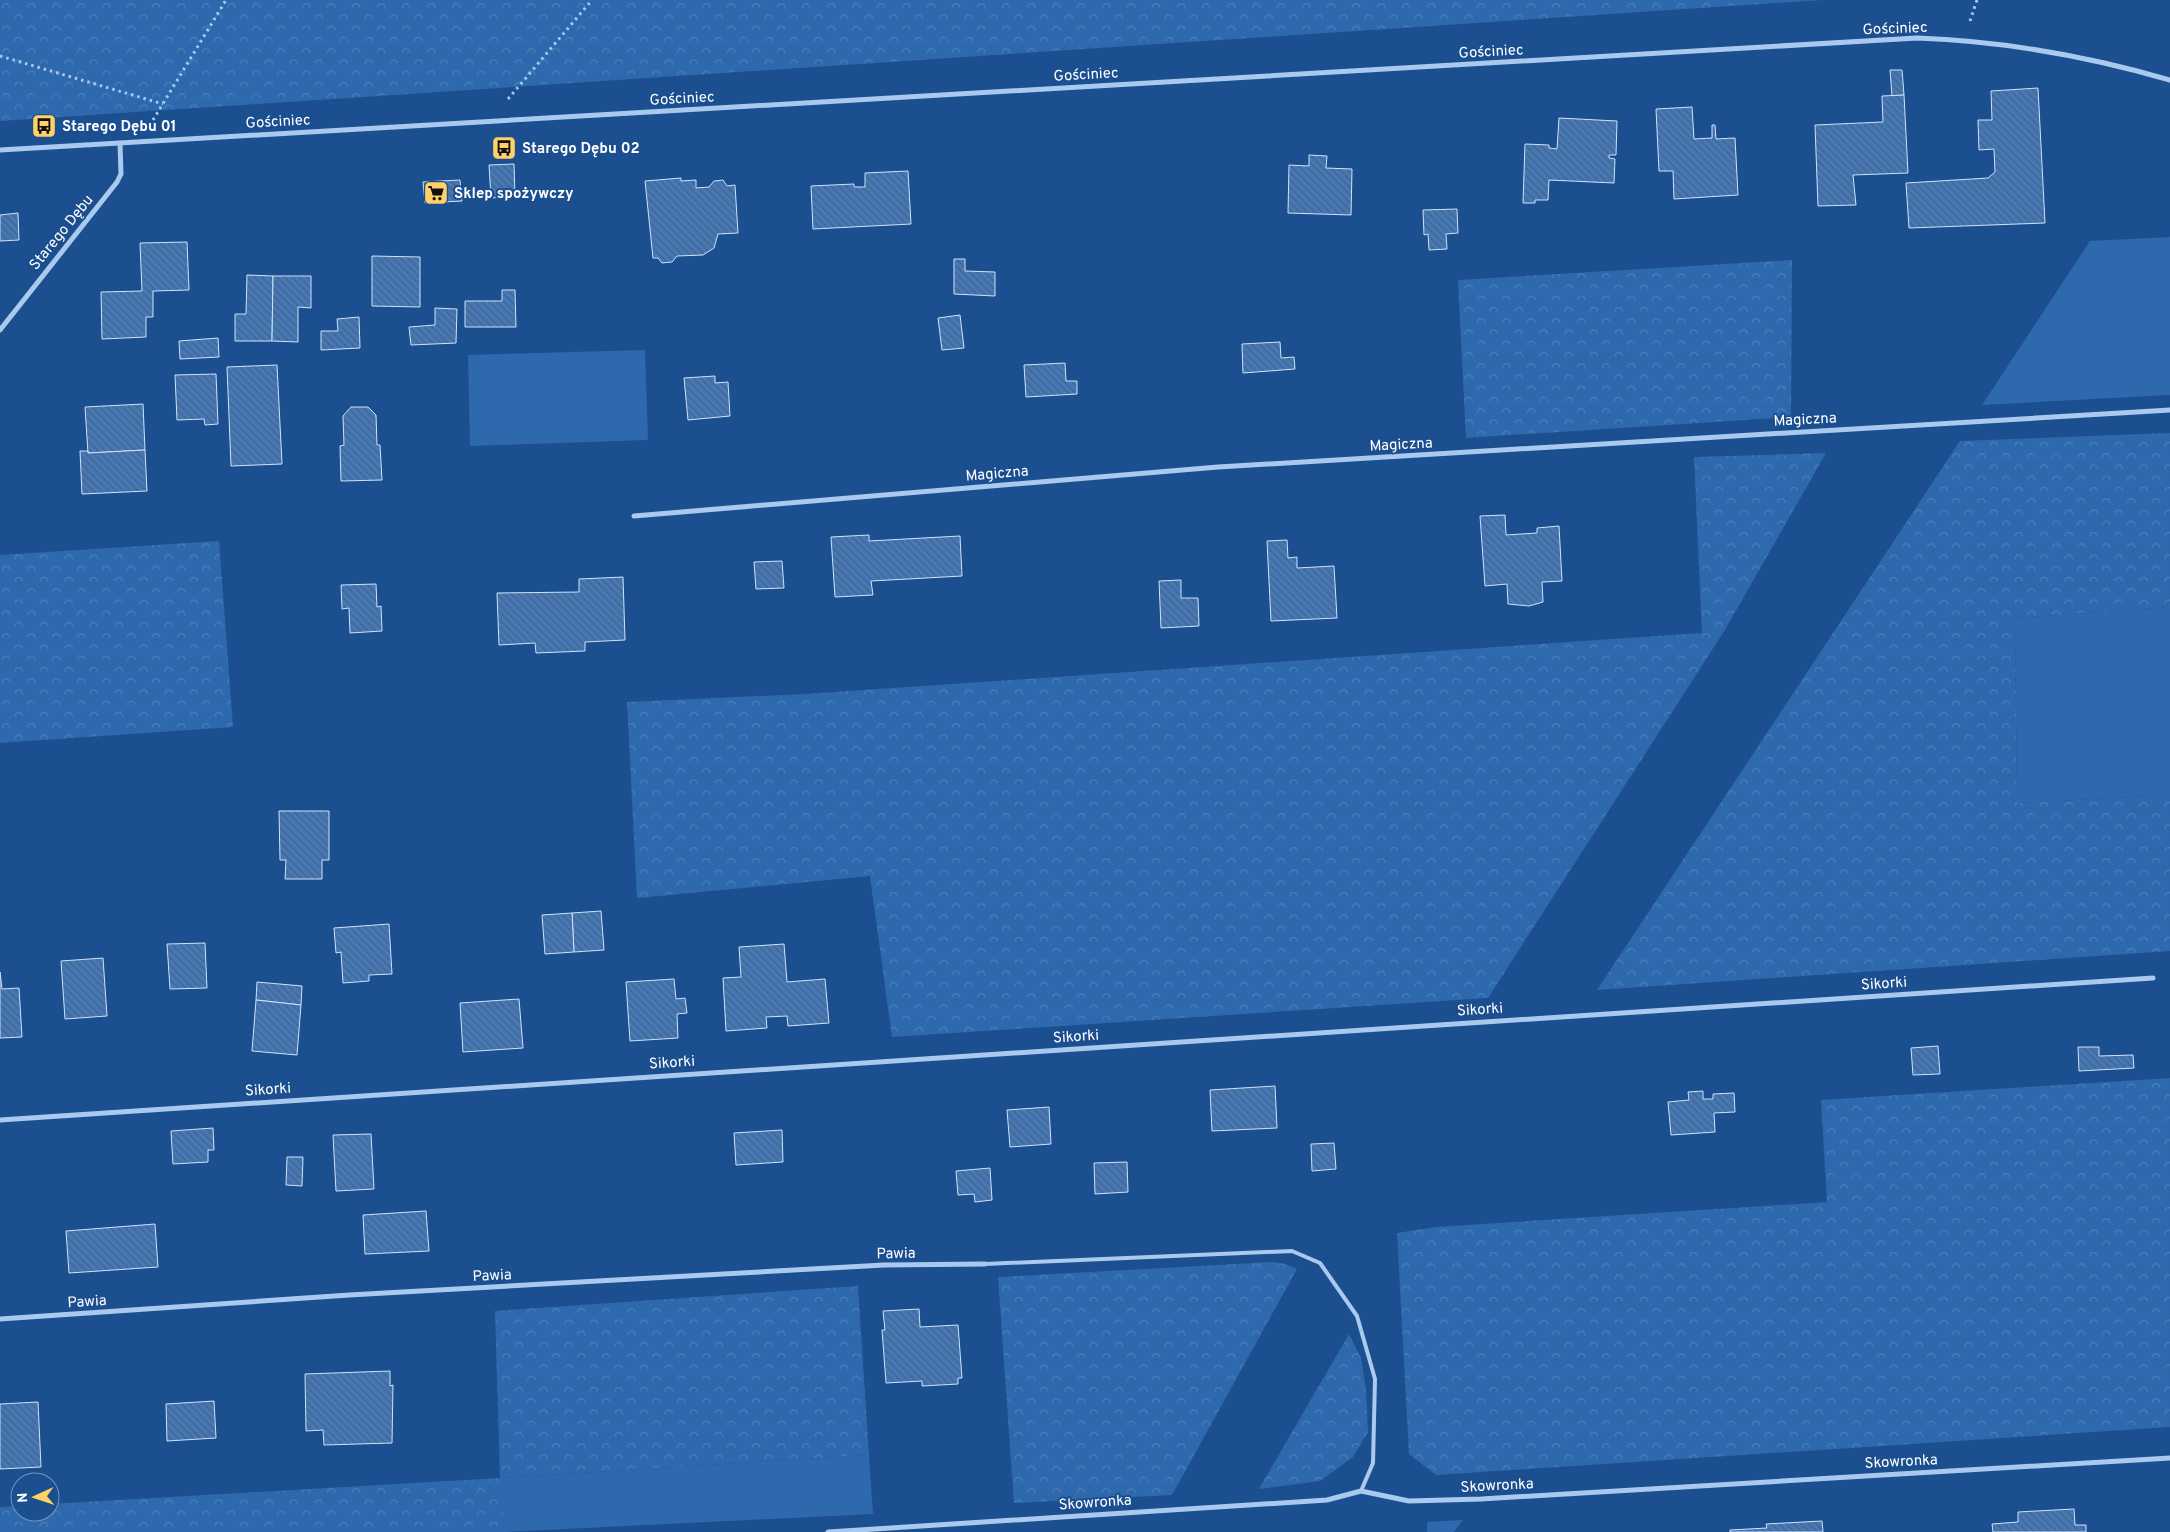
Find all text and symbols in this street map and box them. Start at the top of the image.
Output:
street label: Gościniec [1862,19,1928,40]
street label: Gościniec [1458,41,1524,64]
street label: Gościniec [1053,64,1119,87]
street label: Gościniec [649,88,715,111]
street label: Gościniec [245,111,311,134]
bus stop icon: Starego Dębu 01 [31,113,57,139]
place label: Starego Dębu 01 [62,118,177,137]
bus stop icon: Starego Dębu 02 [491,135,517,161]
place label: Starego Dębu 02 [522,140,640,159]
supermarket icon: Sklep spożywczy [423,180,449,206]
place label: Sklep spożywczy [454,185,574,204]
street label: Starego Dębu [26,191,98,274]
street label: Magiczna [1773,409,1837,432]
street label: Magiczna [1369,434,1433,457]
street label: Magiczna [965,462,1030,487]
street label: Sikorki [1860,973,1908,996]
street label: Sikorki [1456,999,1504,1022]
street label: Sikorki [1052,1026,1100,1049]
street label: Sikorki [648,1052,696,1075]
street label: Sikorki [244,1079,292,1102]
street label: Pawia [876,1245,916,1264]
street label: Pawia [472,1266,512,1287]
street label: Pawia [67,1292,107,1313]
street label: Skowronka [1864,1451,1938,1474]
north arrow [10,1472,60,1522]
street label: Skowronka [1460,1475,1534,1498]
street label: Skowronka [1058,1491,1132,1516]
text: N [15,1492,32,1503]

